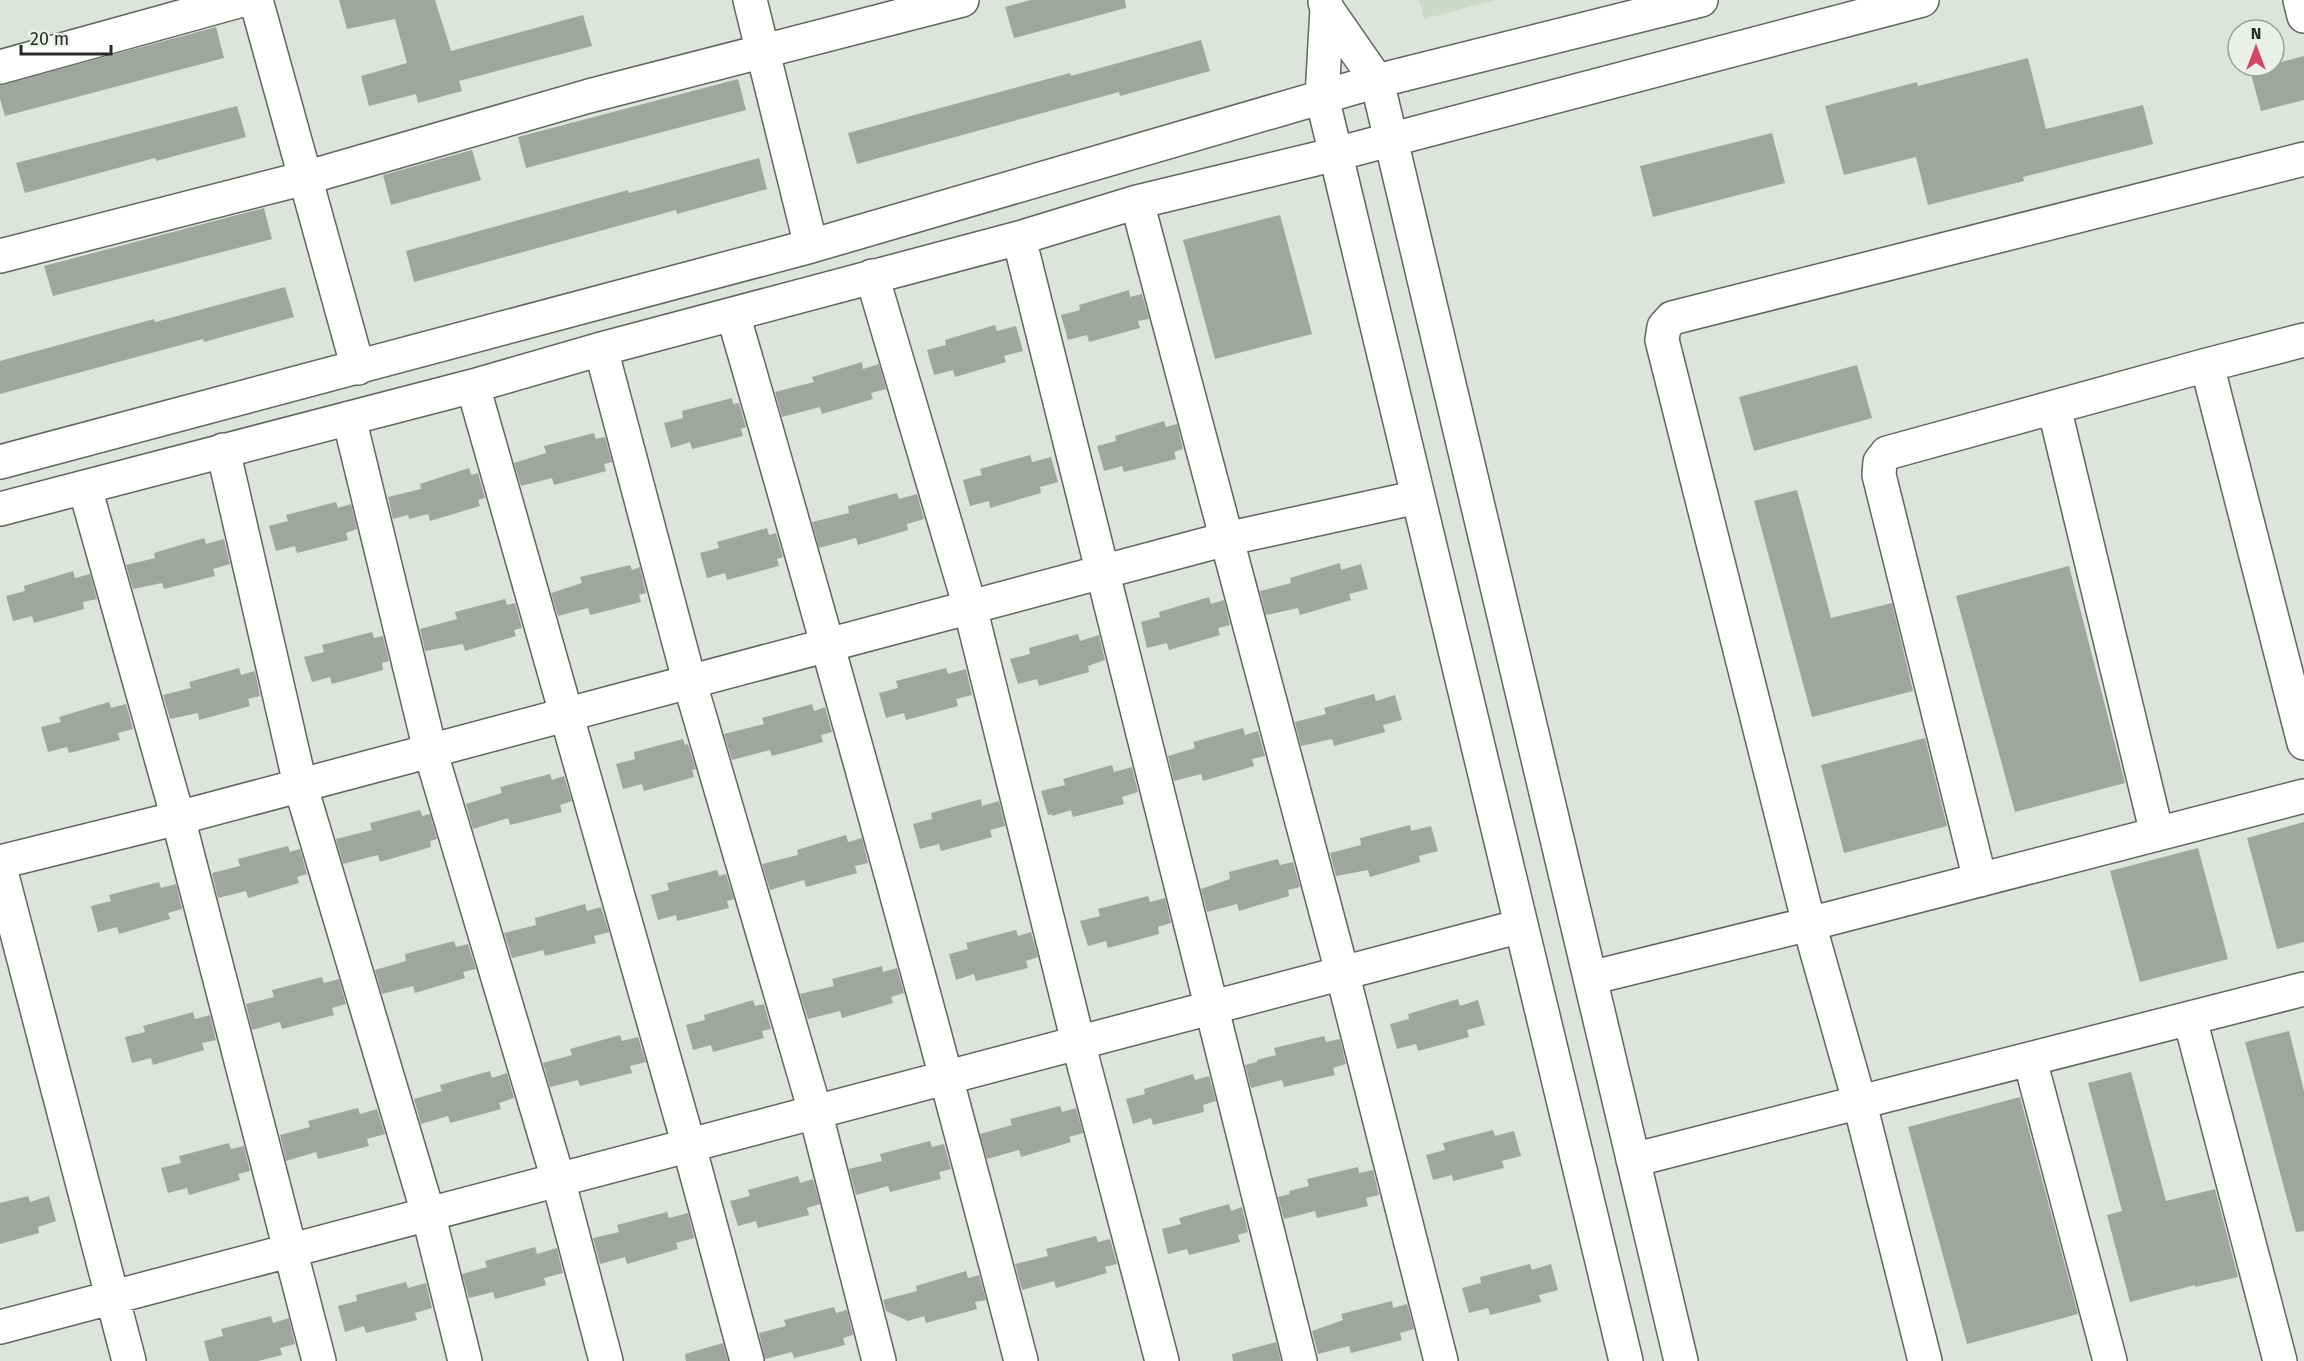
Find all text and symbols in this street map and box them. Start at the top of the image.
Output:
scale bar [21,18,111,56]
north arrow [2226,18,2286,78]
text: N [2251,24,2261,43]
text: 20 m [30,28,69,50]

